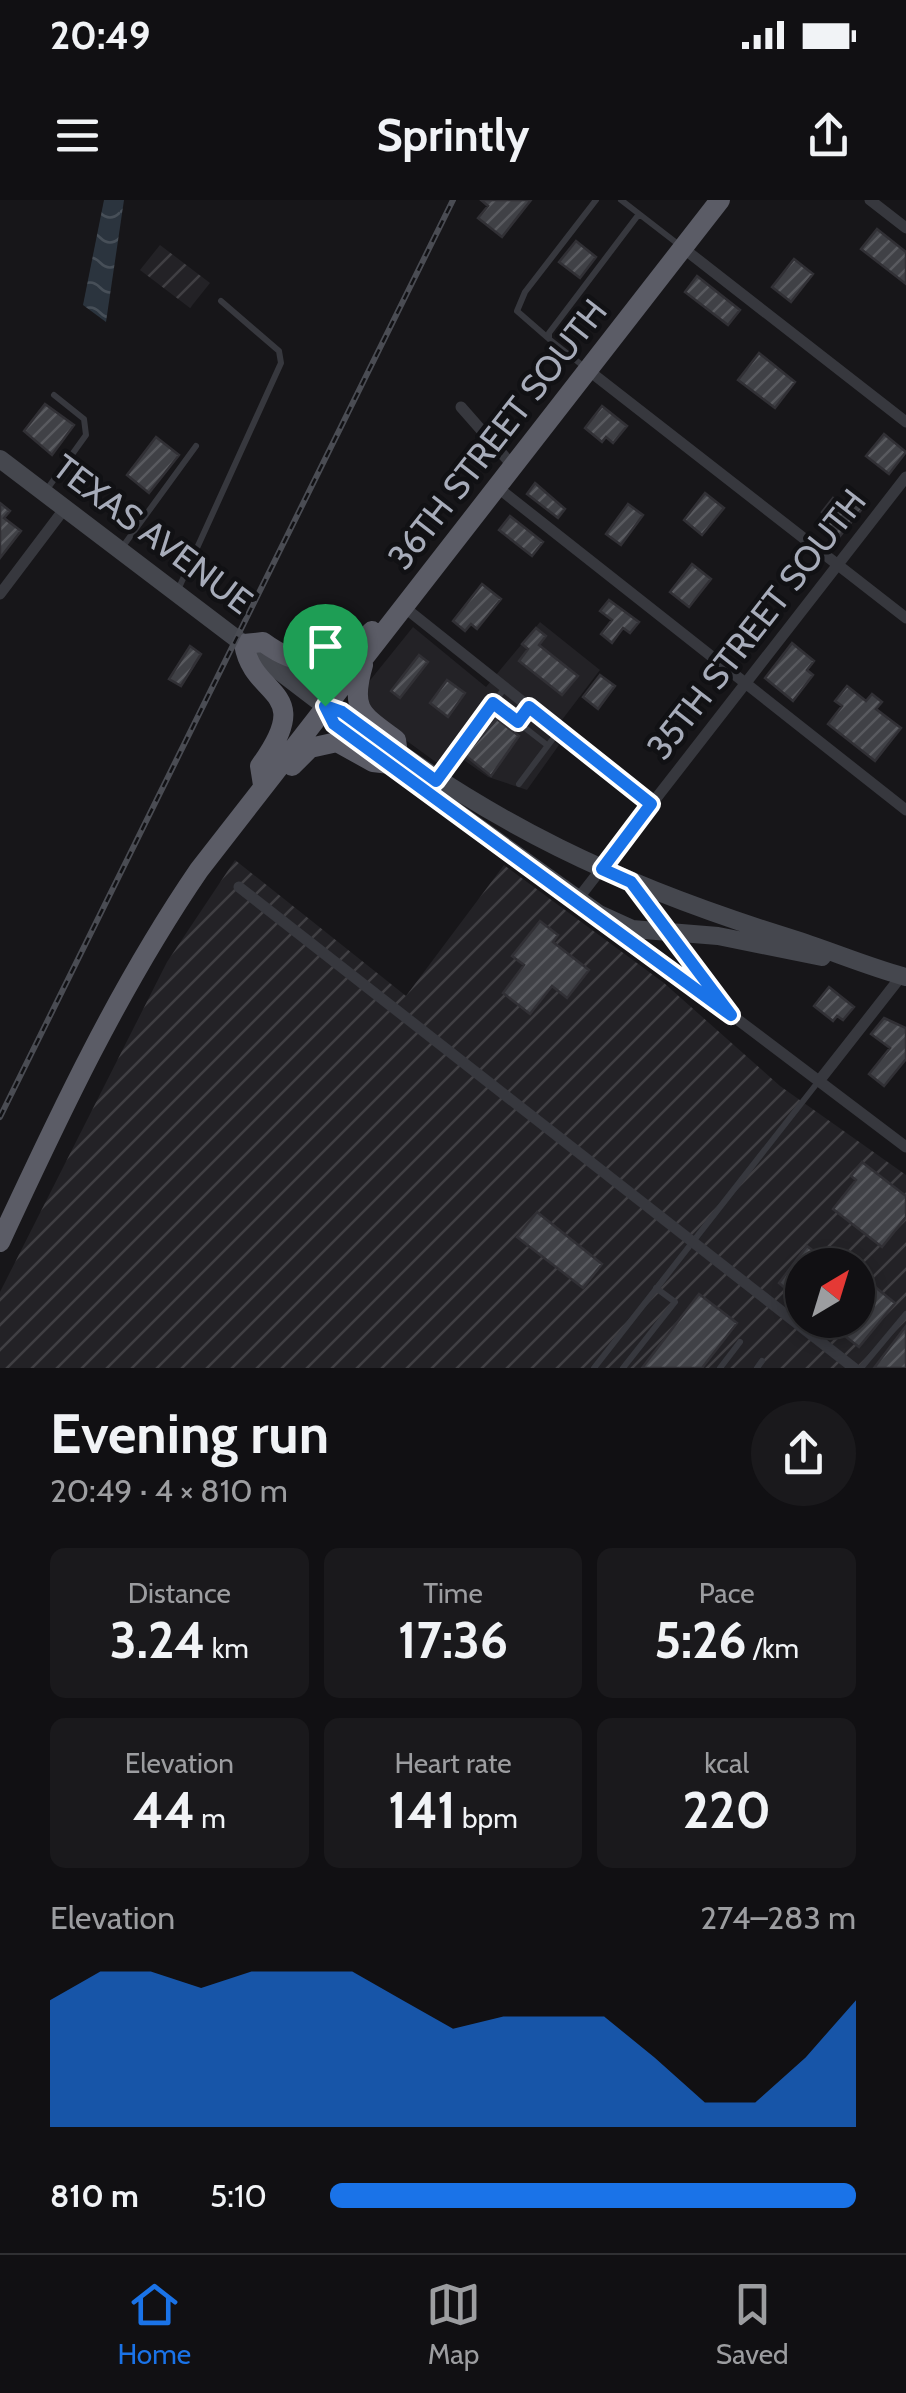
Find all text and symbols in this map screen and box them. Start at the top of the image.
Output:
text: 20:49 [50,12,150,59]
icon: menu [50,108,105,163]
text: Sprintly [376,108,530,162]
icon: share [801,108,856,163]
street label: 36TH STREET SOUTH [378,290,616,578]
street label: TEXAS AVENUE [45,445,261,623]
street label: 35TH STREET SOUTH [637,480,875,768]
pin [283,604,368,707]
icon: arrive [298,619,353,674]
north arrow [785,1248,875,1338]
map controls [785,1248,875,1338]
text: Evening run [50,1400,329,1467]
button: share [751,1401,856,1506]
text: 20:49 · 4 × 810 m [50,1471,288,1510]
text: Distance [128,1576,231,1610]
text: Time [423,1576,483,1610]
text: Pace [699,1576,755,1610]
text: 3.24 [110,1610,205,1671]
text: 17:36 [398,1610,508,1671]
text: 5:26 [654,1610,747,1671]
text: km [205,1631,249,1665]
text: /km [747,1631,799,1665]
text: Elevation [125,1746,234,1780]
text: Heart rate [394,1746,512,1780]
text: kcal [704,1746,749,1780]
text: 44 [133,1780,195,1841]
text: 141 [388,1780,456,1841]
text: 220 [683,1780,771,1841]
text: m [195,1801,226,1835]
text: bpm [456,1801,518,1835]
text: Elevation [50,1898,175,1937]
text: 274–283 m [700,1898,856,1937]
text: 810 m [50,2176,139,2215]
text: 5:10 [210,2176,267,2215]
tab: Home [117,2277,191,2371]
tab: Map [426,2277,481,2371]
tab: Saved [716,2277,789,2371]

